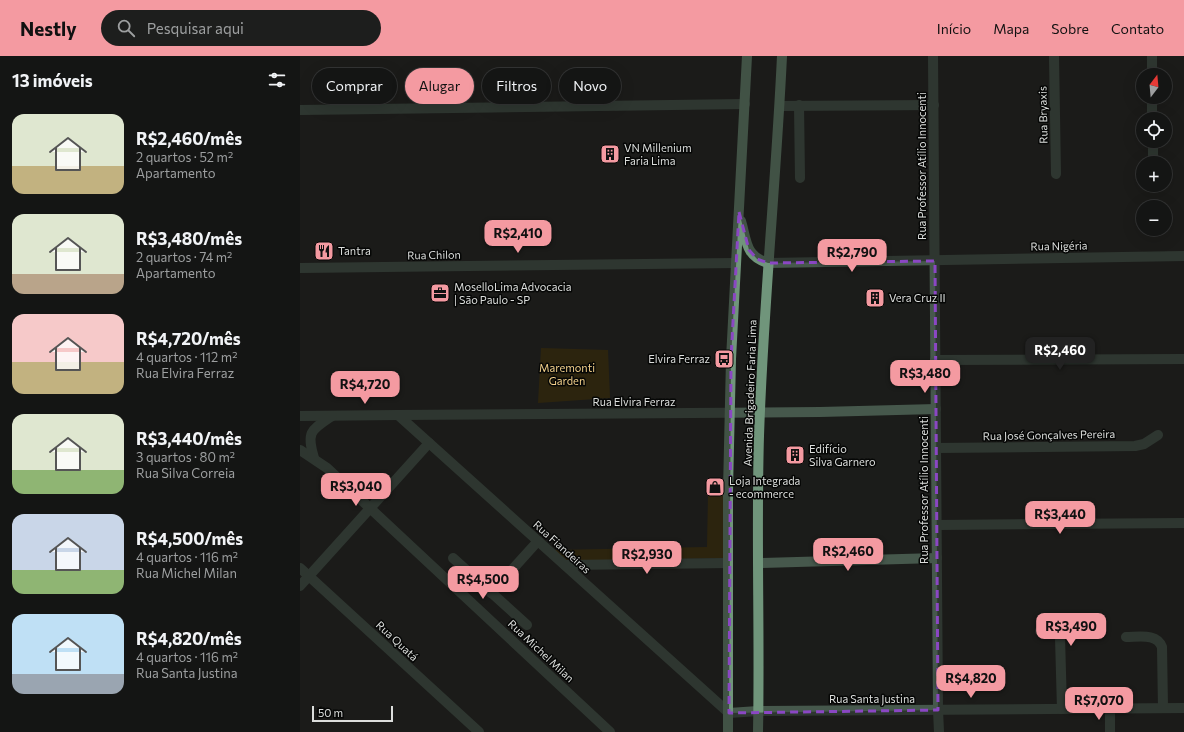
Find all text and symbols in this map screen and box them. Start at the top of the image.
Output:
search box [101,10,381,46]
text: Nestly [20,17,77,40]
icon: search [115,17,137,39]
text: Pesquisar aqui [147,19,244,37]
text: Início [937,20,971,37]
text: Mapa [993,20,1029,37]
text: Sobre [1051,20,1089,37]
text: Contato [1111,20,1164,37]
chip: Comprar [312,68,397,104]
chip: Alugar [405,68,474,104]
chip: Filtros [482,68,551,104]
chip: Novo [559,68,621,104]
north arrow [1136,68,1172,104]
map controls [1136,68,1172,236]
icon: filters [266,69,288,91]
text: 13 imóveis [12,70,93,91]
street label: Rua Bryaxis [1035,86,1050,144]
street label: Rua Professor Atílio Innocenti [915,92,928,240]
button: locate [1136,112,1172,148]
text: R$2,460/mês [136,128,242,149]
icon: home [44,130,92,178]
place label: VN Millenium Faria Lima [624,141,692,167]
building icon: VN Millenium Faria Lima [599,143,621,165]
text: 2 quartos · 52 m² [136,149,233,165]
button: + [1136,156,1172,192]
text: Apartamento [136,165,215,181]
button: − [1136,200,1172,236]
pin: R$2,410 [481,220,555,254]
text: R$2,410 [493,225,543,241]
text: R$3,480/mês [136,228,242,249]
icon: home [44,230,92,278]
pin: R$2,790 [815,239,889,273]
street label: Rua Nigéria [1030,239,1088,252]
restaurant icon: Tantra [313,240,335,262]
place label: Tantra [338,244,371,257]
text: R$2,790 [827,244,877,260]
street label: Rua Chilon [407,248,461,261]
text: 2 quartos · 74 m² [136,249,232,265]
text: Apartamento [136,265,215,281]
place label: MoselloLima Advocacia | São Paulo - SP [454,280,571,306]
office icon: MoselloLima Advocacia | São Paulo - SP [429,282,451,304]
building icon: Vera Cruz II [864,287,886,309]
place label: Vera Cruz II [889,291,946,304]
street label: Avenida Brigadeiro Faria Lima [740,319,759,467]
text: R$4,720/mês [136,328,241,349]
icon: home [44,330,92,378]
pin: R$2,460 [1023,337,1097,371]
text: R$2,460 [1034,342,1086,358]
bus stop icon: Elvira Ferraz [713,348,735,370]
text: 4 quartos · 112 m² [136,349,237,365]
place label: Elvira Ferraz [648,352,711,365]
pin: R$3,480 [888,360,962,394]
park label: Maremonti Garden [539,361,595,387]
text: Rua Elvira Ferraz [136,365,234,381]
text: R$3,480 [899,365,951,381]
pin: R$4,720 [328,371,402,405]
text: R$4,720 [340,376,390,392]
street label: Rua Elvira Ferraz [592,395,676,408]
street label: Rua Professor Atílio Innocenti [917,416,930,564]
street label: Rua José Gonçalves Pereira [983,427,1115,443]
text: R$3,440/mês [136,428,242,449]
icon: home [44,430,92,478]
place label: Edifício Silva Garnero [809,442,876,468]
building icon: Edifício Silva Garnero [784,444,806,466]
text: 3 quartos · 80 m² [136,449,235,465]
text: Rua Silva Correia [136,465,235,481]
pin: R$3,040 [319,473,393,507]
place label: Loja Integrada - ecommerce [729,474,800,500]
shop icon: Loja Integrada - ecommerce [704,476,726,498]
text: R$3,040 [330,478,382,494]
pin: R$3,440 [1023,501,1097,535]
text: R$3,440 [1034,506,1086,522]
street label: Rua Fiandeiras [531,518,594,576]
text: R$4,500/mês [136,528,243,549]
icon: home [44,530,92,578]
pin: R$2,460 [811,538,885,572]
pin: R$2,930 [610,541,684,575]
text: R$2,460 [822,543,874,559]
text: R$2,930 [621,546,673,562]
text: 4 quartos · 116 m² [136,549,238,565]
text: Rua Michel Milan [136,565,237,581]
pin: R$4,500 [446,566,520,600]
text: R$4,500 [457,571,509,587]
pin: R$3,490 [1034,613,1108,647]
street label: Rua Michel Milan [506,617,577,684]
street label: Rua Quatá [374,618,421,663]
text: R$3,490 [1045,618,1097,634]
text: R$4,820/mês [136,628,242,649]
icon: home [44,630,92,678]
text: 4 quartos · 116 m² [136,649,238,665]
text: Rua Santa Justina [136,665,238,681]
pin: R$4,820 [934,665,1008,699]
text: R$4,820 [945,670,997,686]
pin: R$7,070 [1062,687,1136,721]
street label: Rua Santa Justina [829,692,915,706]
text: R$7,070 [1074,692,1124,708]
scale bar [312,704,393,723]
text: 50 m [318,706,343,719]

